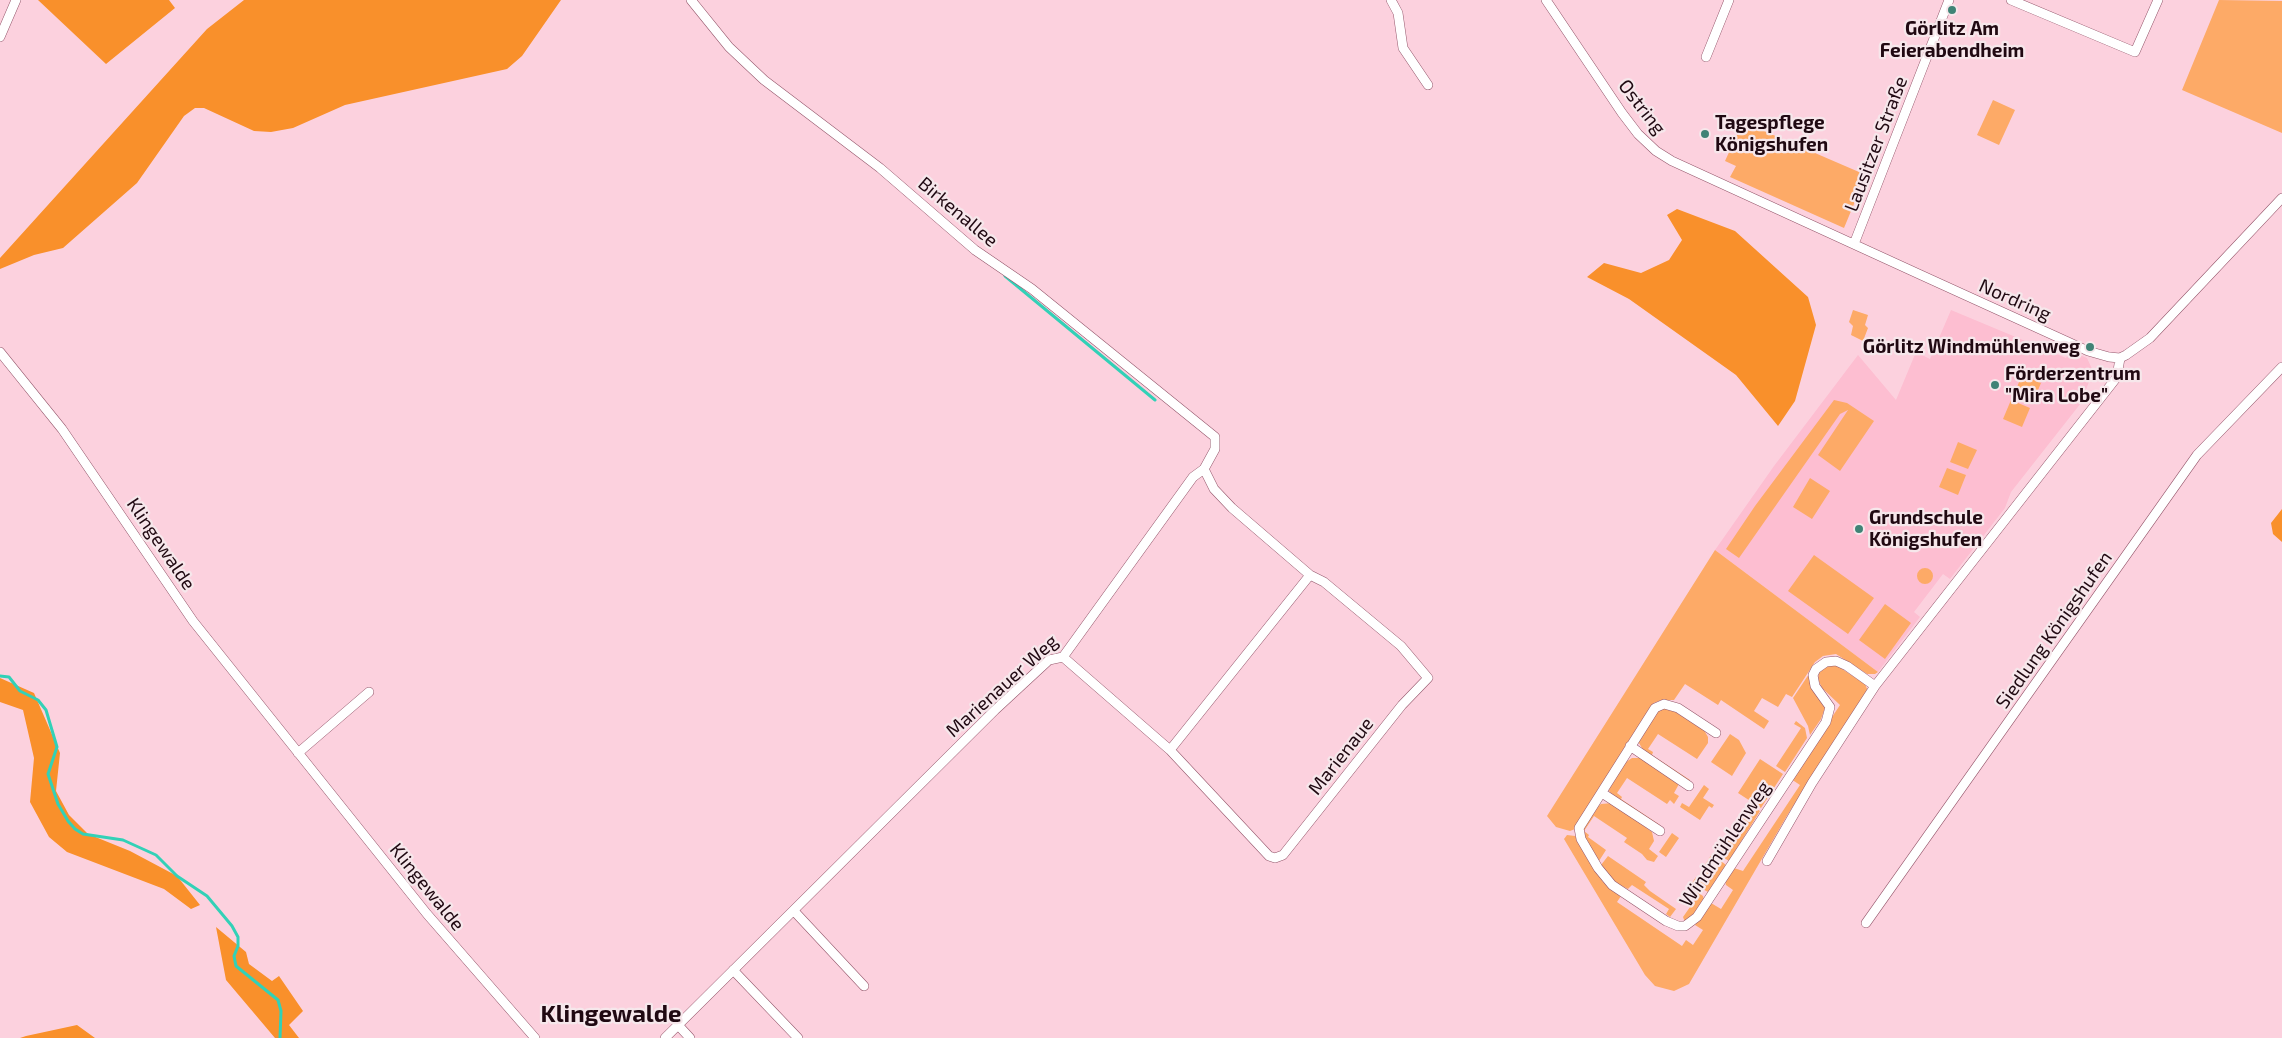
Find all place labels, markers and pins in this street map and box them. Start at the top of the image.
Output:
marker: Görlitz Am Feierabendheim [1946,4,1958,16]
place label: Görlitz Am Feierabendheim [1880,18,2024,62]
place label: Tagespflege Königshufen [1715,112,1828,156]
marker: Tagespflege Königshufen [1699,128,1711,140]
place label: Görlitz Windmühlenweg [1863,336,2080,358]
marker: Görlitz Windmühlenweg [2084,341,2096,353]
place label: Förderzentrum "Mira Lobe" [2005,363,2141,407]
marker: Förderzentrum "Mira Lobe" [1989,379,2001,391]
place label: Grundschule Königshufen [1869,507,1983,551]
marker: Grundschule Königshufen [1853,523,1865,535]

